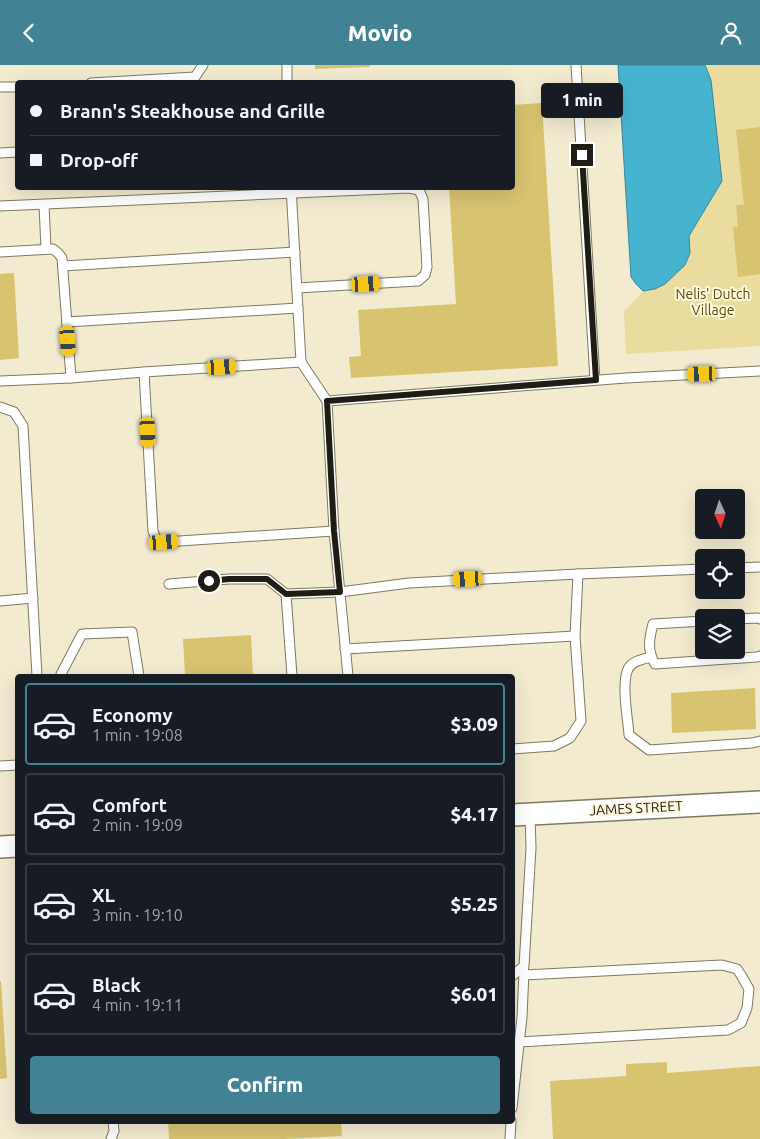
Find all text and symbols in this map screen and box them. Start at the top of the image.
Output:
icon: back [15,19,43,47]
icon: person [717,19,745,47]
text: Movio [348,20,412,45]
callout: 1 min [541,83,623,117]
text: 1 min [562,91,602,109]
text: Brann's Steakhouse and Grille [60,100,325,122]
route end [571,144,593,166]
text: Drop-off [60,149,138,171]
car [350,276,381,292]
park label: Nelis' Dutch Village [675,286,751,318]
car [59,326,76,356]
car [206,359,237,375]
car [686,366,717,382]
car [139,417,156,447]
north arrow [695,489,745,539]
map controls [695,489,745,659]
car [148,533,179,551]
button: locate [695,549,745,599]
route start [198,570,220,592]
car [452,571,483,587]
button: layers [695,609,745,659]
icon: car [32,702,77,747]
text: Economy [92,704,173,726]
text: $3.09 [450,713,498,735]
text: 1 min · 19:08 [92,726,183,744]
icon: car [32,792,77,837]
text: Comfort [92,794,167,816]
street label: JAMES STREET [589,798,683,818]
text: $4.17 [450,803,498,825]
text: 2 min · 19:09 [92,816,183,834]
icon: car [32,882,77,927]
text: XL [92,884,115,906]
text: $5.25 [450,893,498,915]
text: 3 min · 19:10 [92,906,183,924]
icon: car [32,972,77,1017]
text: Black [92,974,141,996]
text: $6.01 [450,983,498,1005]
text: 4 min · 19:11 [92,996,183,1014]
button: Confirm [30,1056,500,1114]

